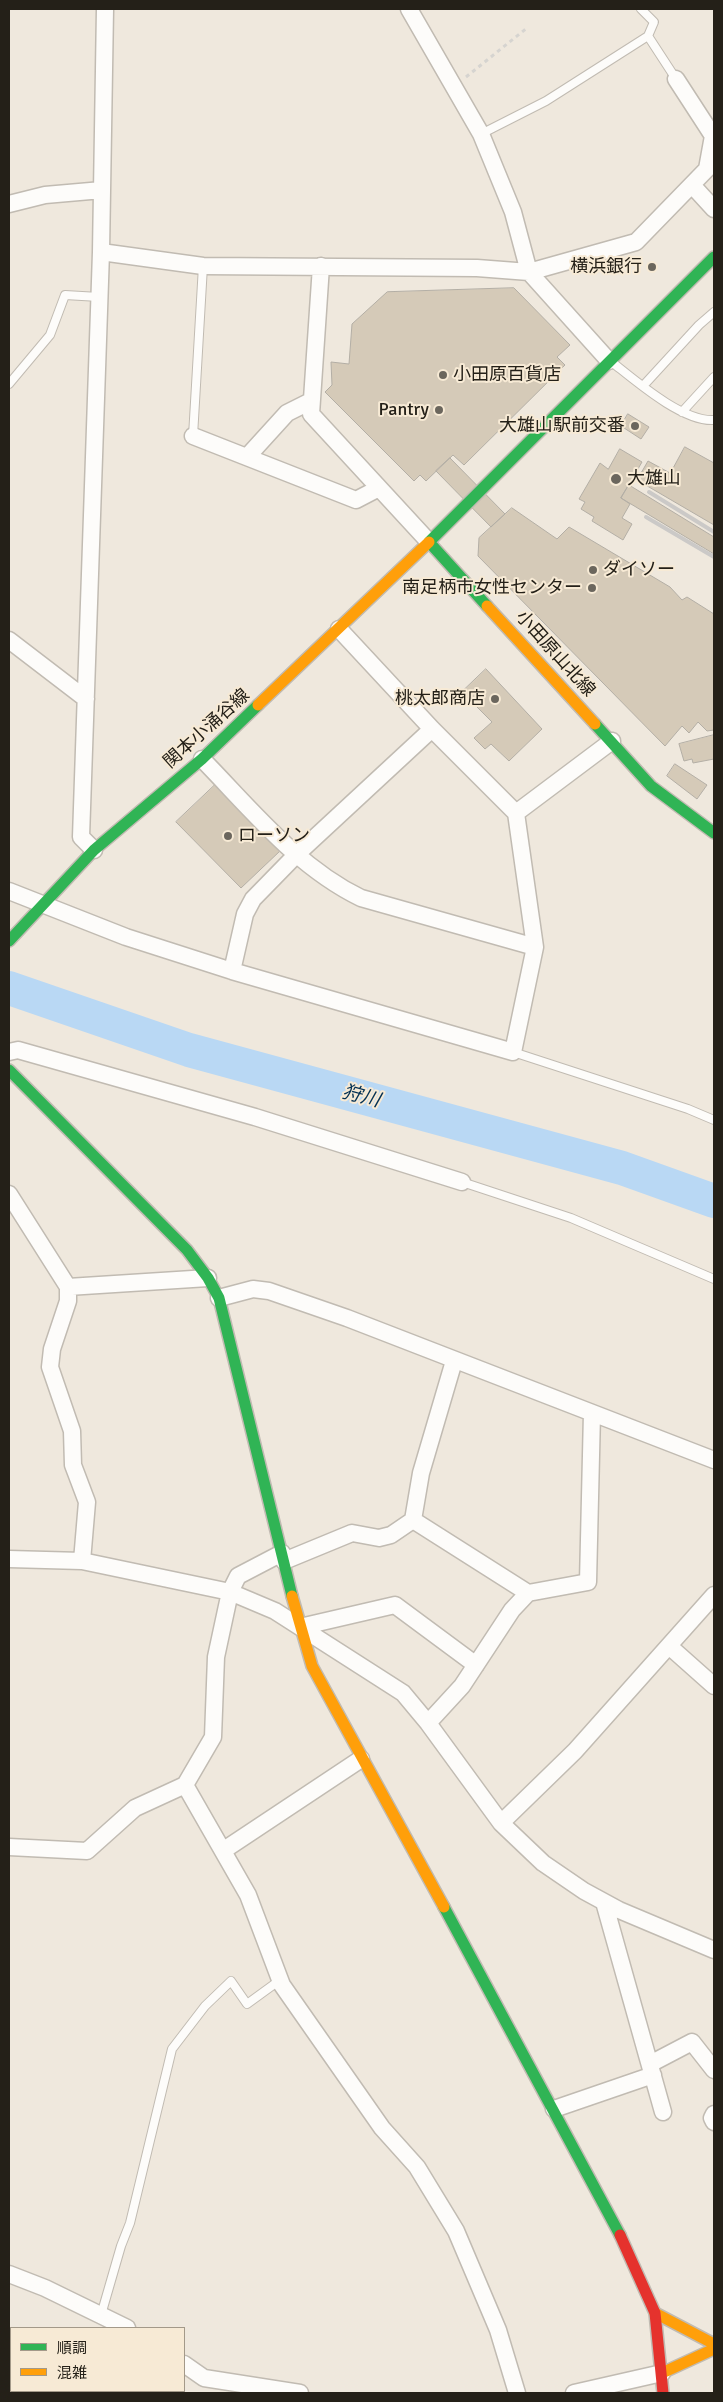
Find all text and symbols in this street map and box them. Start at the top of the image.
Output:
place label: 横浜銀行 [570,256,642,278]
marker: 横浜銀行 [646,261,658,273]
place label: 小田原百貨店 [453,364,561,386]
marker: 小田原百貨店 [437,369,449,381]
place label: Pantry [378,399,429,421]
marker: Pantry [433,404,445,416]
place label: 大雄山駅前交番 [499,415,625,437]
marker: 大雄山駅前交番 [629,420,641,432]
place label: 大雄山 [627,468,681,490]
marker: 大雄山 [609,472,623,486]
place label: ダイソー [603,559,675,581]
marker: ダイソー [587,564,599,576]
place label: 南足柄市女性センター [402,577,582,599]
marker: 南足柄市女性センター [586,582,598,594]
street label: 小田原山北線 [511,607,599,701]
street label: 関本小涌谷線 [160,685,254,773]
place label: 桃太郎商店 [395,688,485,710]
marker: 桃太郎商店 [489,693,501,705]
place label: ローソン [238,825,310,847]
marker: ローソン [222,830,234,842]
water label: 狩川 [340,1081,382,1113]
legend [10,2327,185,2392]
text: 順調 [57,2339,87,2357]
text: 混雑 [57,2364,87,2382]

